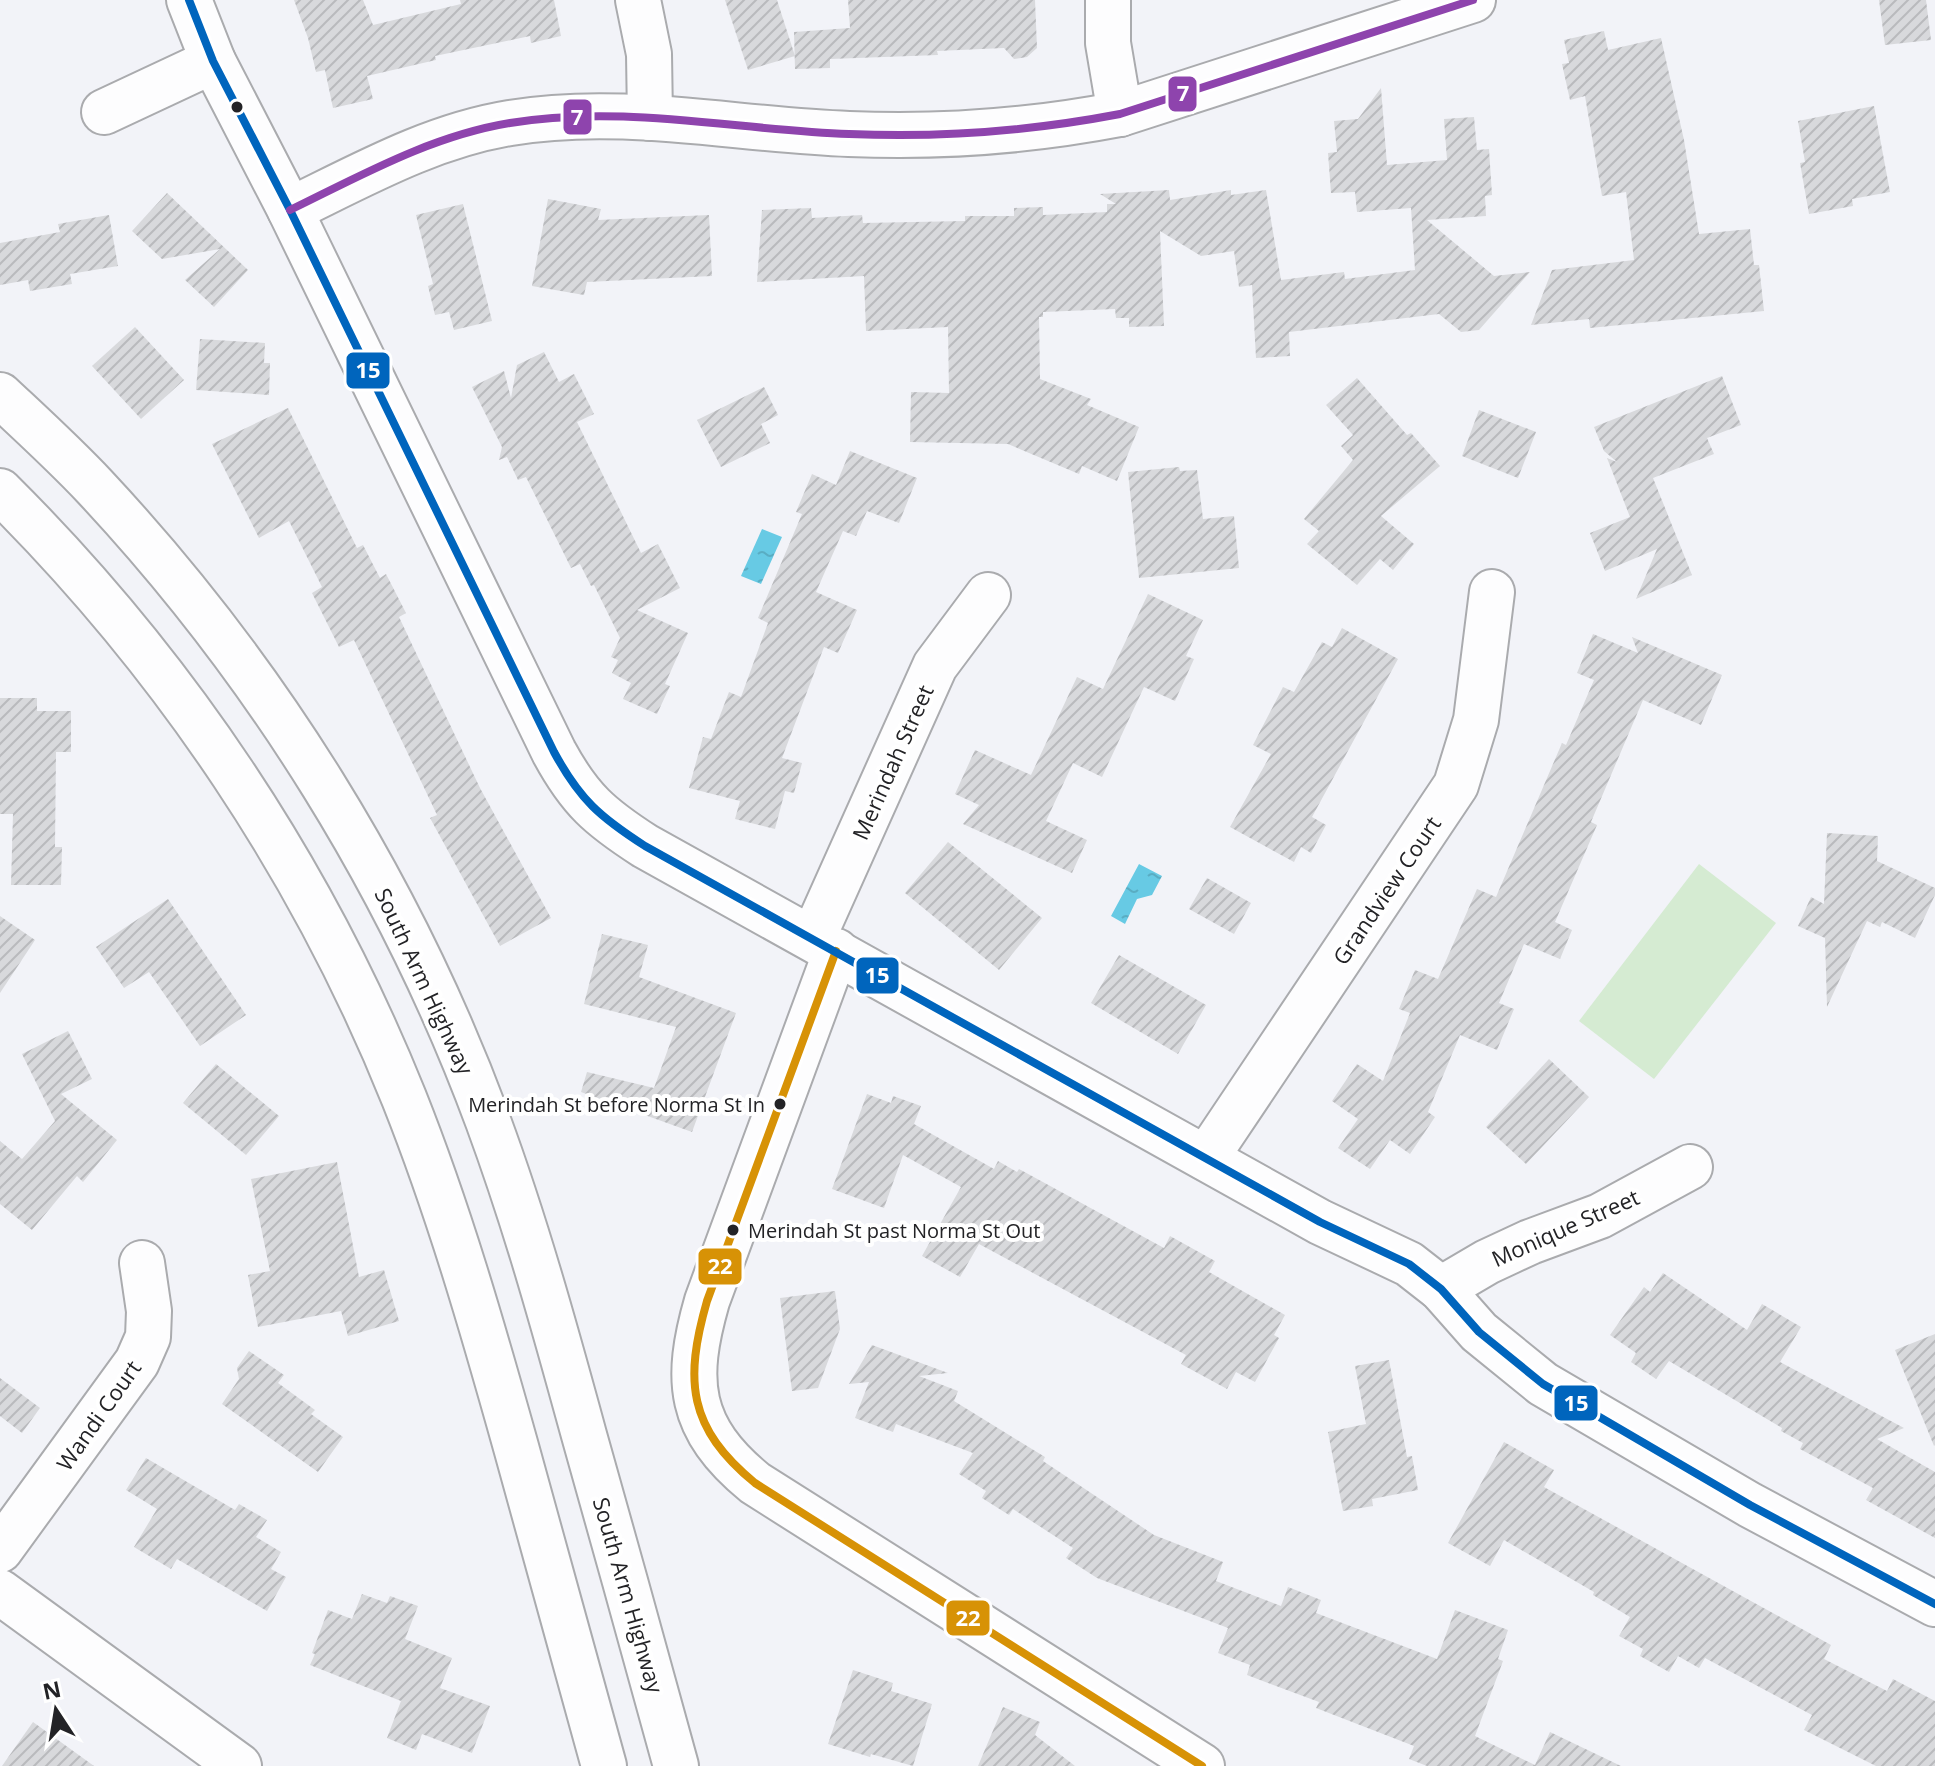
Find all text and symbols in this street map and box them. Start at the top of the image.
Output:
line badge: 7 [1167,75,1198,113]
text: 7 [1177,77,1189,107]
line badge: 7 [562,98,593,136]
unlabelled marker [229,99,245,115]
text: 7 [571,101,583,131]
line badge: 15 [345,351,391,390]
text: 15 [355,354,381,384]
street label: Merindah Street [844,680,940,844]
street label: Grandview Court [1325,810,1447,970]
street label: South Arm Highway [369,883,482,1080]
line badge: 15 [855,956,900,995]
text: 15 [864,959,890,989]
place label: Merindah St before Norma St In [468,1091,765,1118]
marker: Merindah St before Norma St In [772,1096,788,1112]
street label: Monique Street [1486,1181,1644,1273]
place label: Merindah St past Norma St Out [748,1217,1040,1244]
marker: Merindah St past Norma St Out [725,1222,741,1238]
line badge: 22 [697,1247,743,1286]
text: 22 [707,1250,733,1280]
street label: Wandi Court [49,1354,147,1476]
line badge: 15 [1553,1384,1599,1422]
text: 15 [1563,1387,1589,1417]
street label: South Arm Highway [587,1494,672,1697]
line badge: 22 [945,1599,991,1637]
text: 22 [955,1602,981,1632]
north arrow [16,1670,96,1750]
text: N [40,1673,64,1706]

